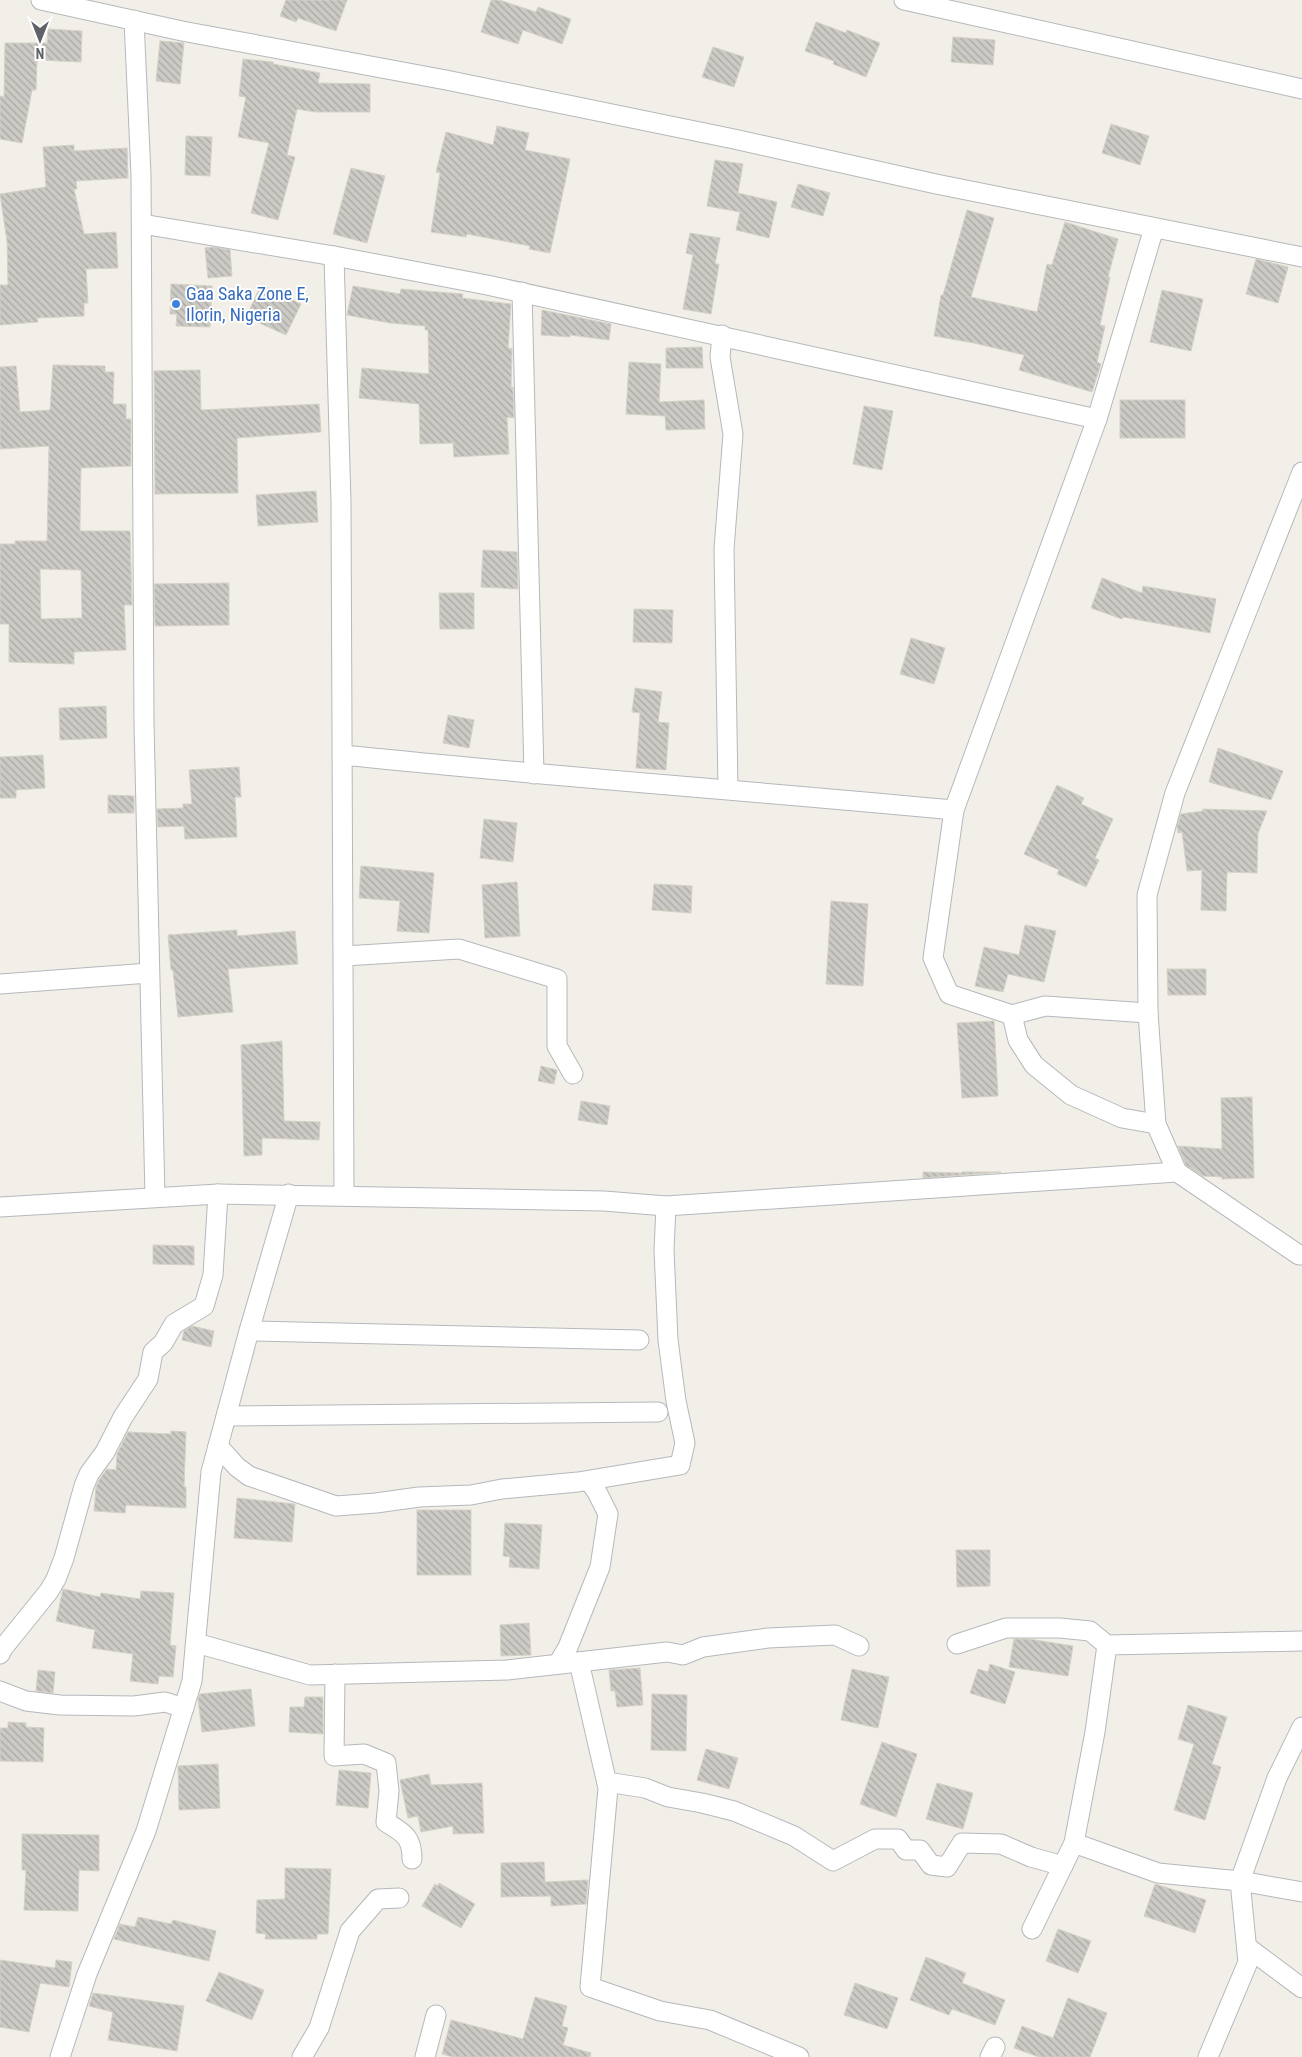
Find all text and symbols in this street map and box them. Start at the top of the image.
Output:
north arrow [15,15,65,65]
text: N [36,45,44,61]
place label: Gaa Saka Zone E, Ilorin, Nigeria [186,283,309,325]
marker: Gaa Saka Zone E, Ilorin, Nigeria [170,298,182,310]

